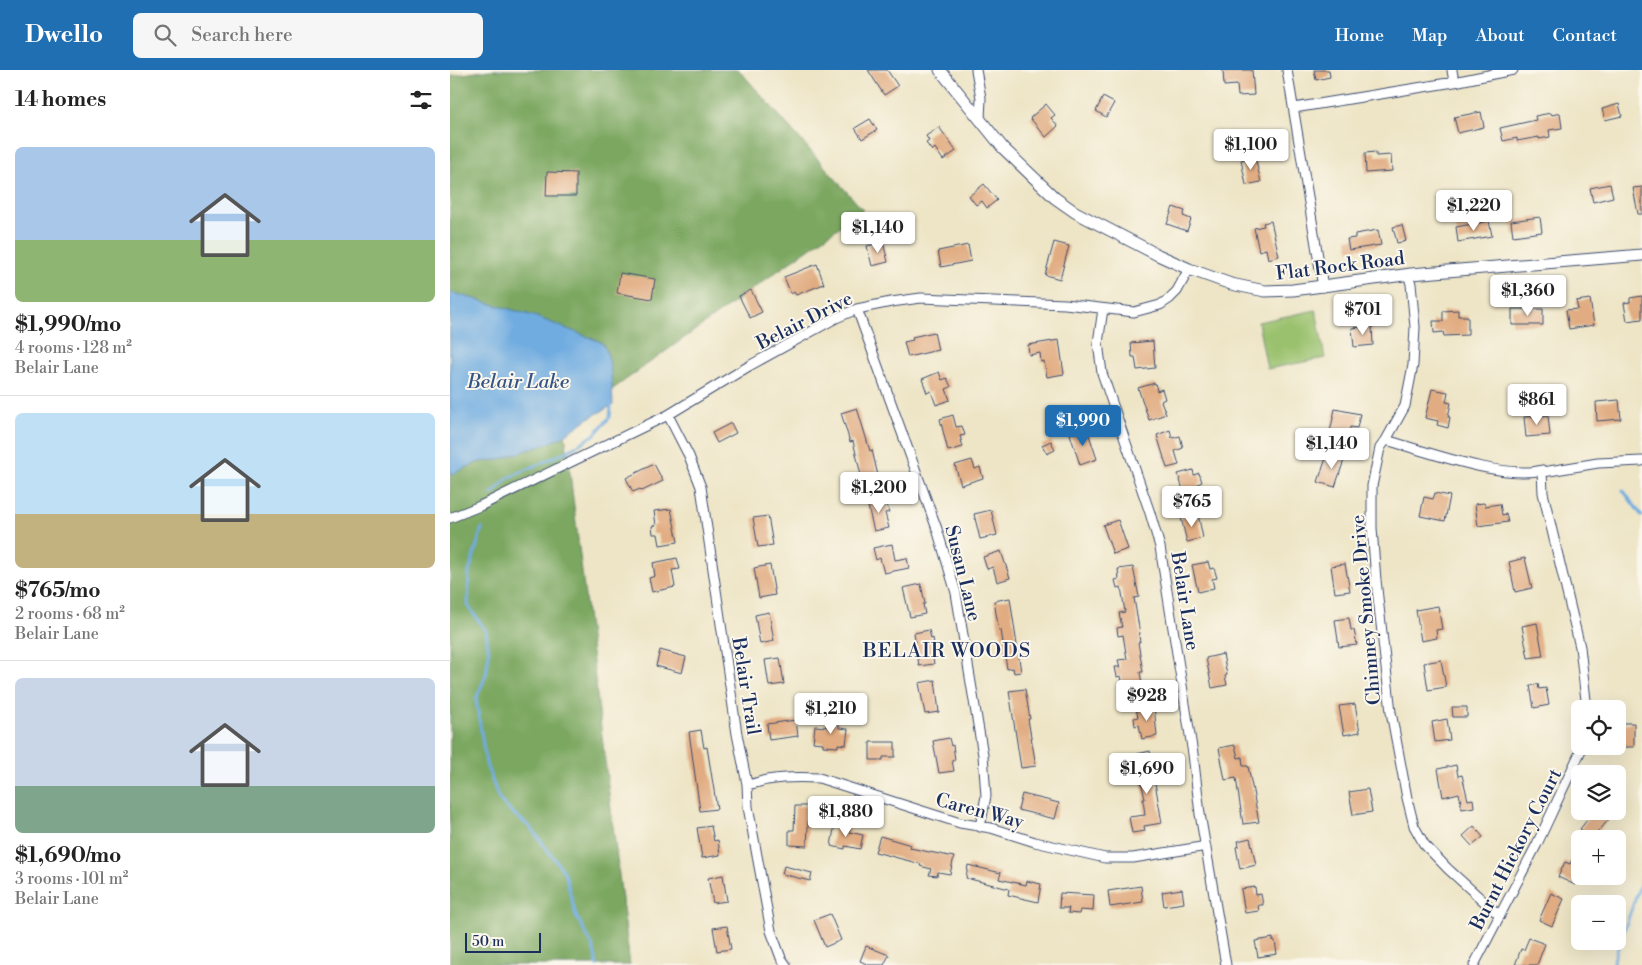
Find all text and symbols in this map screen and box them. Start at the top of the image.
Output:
search box [133,13,483,58]
text: Dwello [25,20,103,50]
icon: search [151,21,179,49]
text: Search here [191,23,293,47]
text: Home [1335,24,1384,47]
text: Map [1412,24,1448,47]
text: About [1476,24,1525,47]
text: Contact [1553,24,1617,47]
icon: filters [407,86,435,114]
text: 14 homes [15,87,106,113]
pin: $1,100 [1210,128,1292,171]
text: $1,100 [1225,135,1277,155]
icon: home [180,180,270,270]
pin: $1,220 [1433,190,1515,232]
text: $1,220 [1447,196,1501,216]
pin: $1,140 [837,212,919,254]
text: $1,140 [852,218,904,238]
street label: Flat Rock Road [1274,246,1406,286]
pin: $1,360 [1487,274,1569,317]
text: $1,360 [1501,281,1555,301]
street label: Belair Drive [751,286,857,356]
pin: $701 [1333,294,1393,336]
text: $701 [1344,300,1382,320]
text: $1,990/mo [15,312,121,338]
text: 4 rooms · 128 m² [15,338,132,358]
text: Belair Lane [15,358,99,378]
water label: Belair Lake [466,370,570,395]
pin: $861 [1507,384,1567,426]
text: $861 [1518,390,1556,410]
pin: $1,990 [1042,404,1124,447]
text: $1,990 [1056,411,1110,431]
pin: $1,140 [1291,428,1373,470]
text: $1,140 [1306,434,1358,454]
icon: home [180,445,270,535]
pin: $1,200 [838,472,920,514]
text: $1,200 [851,478,907,498]
pin: $765 [1162,486,1222,528]
text: $765 [1173,492,1211,512]
street label: Chimney Smoke Drive [1346,514,1386,706]
street label: Susan Lane [940,523,987,624]
street label: Belair Lane [1165,549,1205,652]
text: $765/mo [15,578,101,604]
text: 2 rooms · 68 m² [15,604,125,624]
text: Belair Lane [15,624,99,644]
street label: Belair Trail [726,635,766,737]
district label: BELAIR WOODS [862,639,1031,664]
pin: $928 [1117,680,1177,722]
text: $928 [1127,686,1167,706]
pin: $1,210 [790,692,872,735]
text: $1,210 [805,699,857,719]
map controls [1571,700,1626,950]
button: locate [1571,700,1626,755]
icon: home [180,710,270,800]
pin: $1,690 [1106,752,1188,795]
text: $1,690 [1120,759,1174,779]
street label: Burnt Hickory Court [1464,764,1567,935]
button: layers [1571,765,1626,820]
street label: Caren Way [933,788,1027,834]
pin: $1,880 [805,796,887,838]
text: $1,880 [819,802,873,822]
button: + [1571,830,1626,885]
text: $1,690/mo [15,843,121,869]
text: 3 rooms · 101 m² [15,869,128,889]
text: Belair Lane [15,889,99,909]
button: − [1571,895,1626,950]
scale bar [465,930,541,953]
text: 50 m [472,933,504,951]

